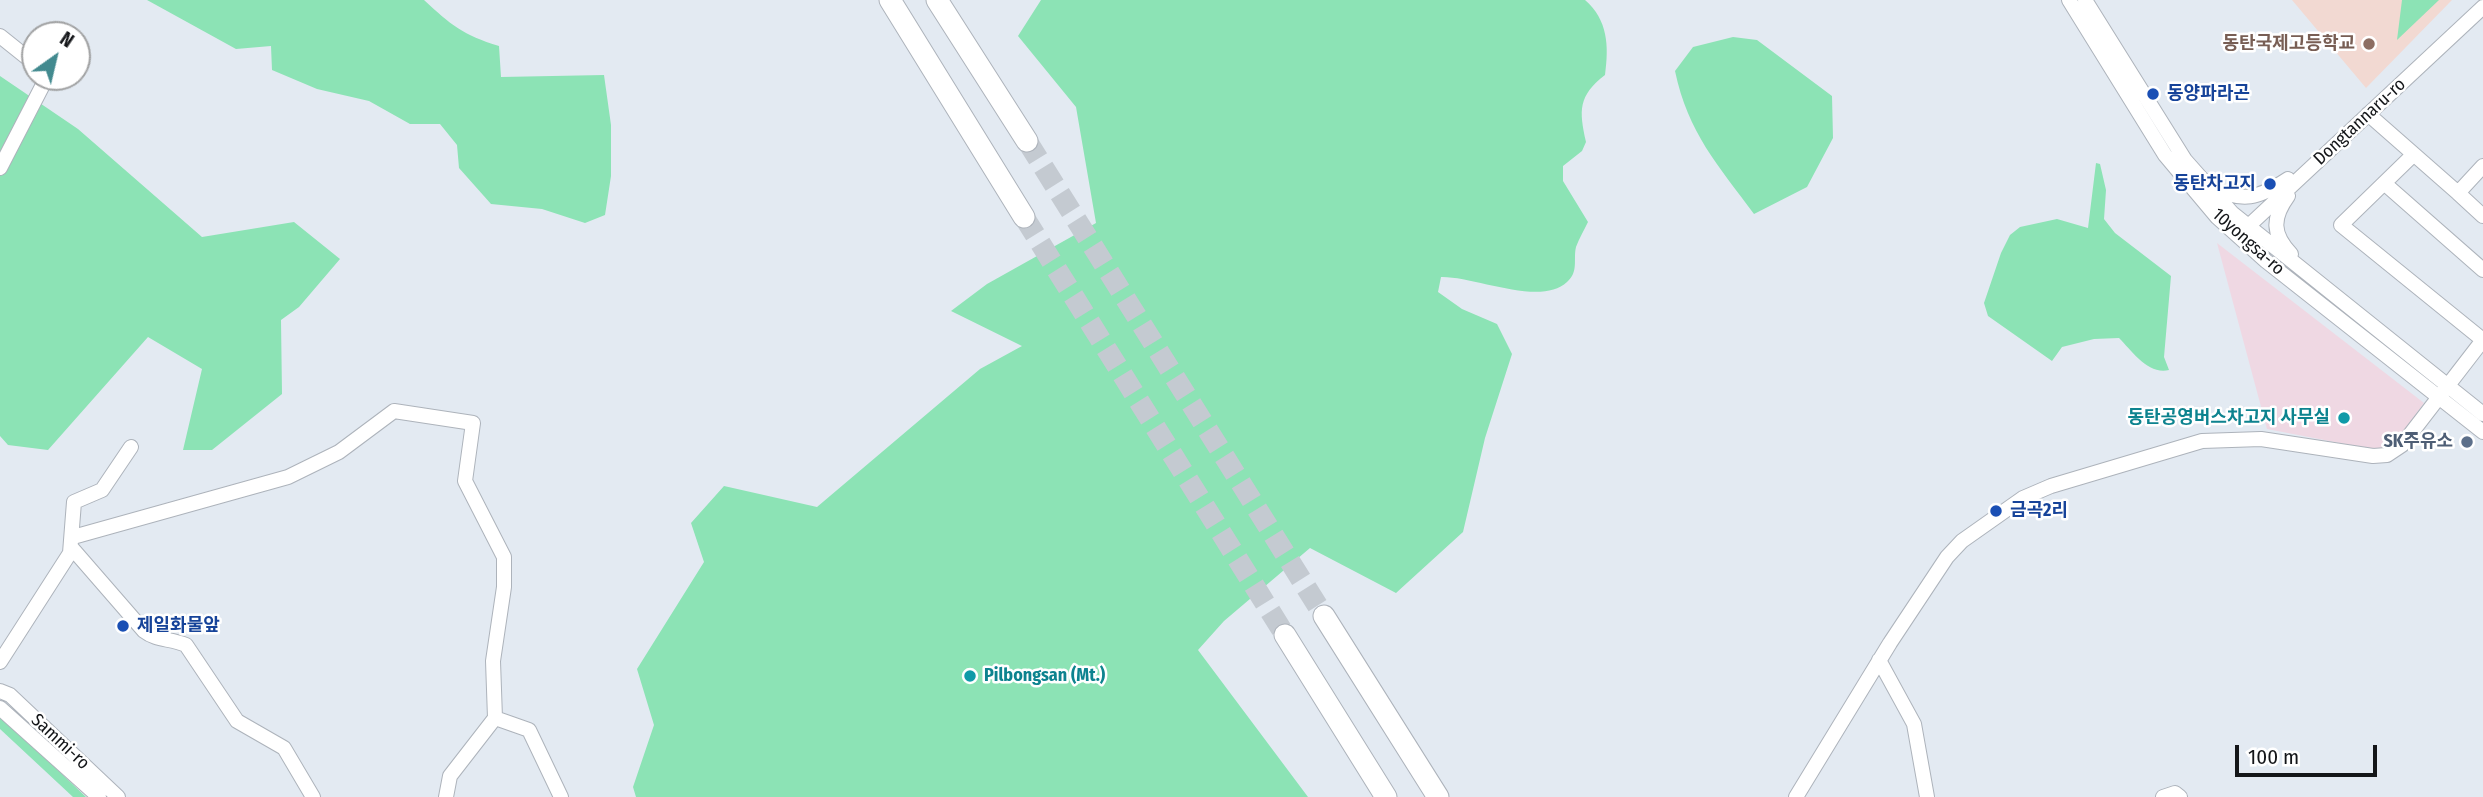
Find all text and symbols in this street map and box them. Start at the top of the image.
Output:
north arrow [21,21,91,91]
text: N [56,27,78,53]
place label: 동탄국제고등학교 [2223,33,2355,55]
marker: 동탄국제고등학교 [2361,36,2377,52]
street label: Dongtannaru-ro [2310,74,2410,170]
place label: 동양파라곤 [2167,83,2250,105]
marker: 동양파라곤 [2145,86,2161,102]
place label: 동탄차고지 [2173,173,2256,195]
marker: 동탄차고지 [2262,176,2278,192]
street label: 10yongsa-ro [2207,204,2289,280]
place label: 동탄공영버스차고지 사무실 [2128,407,2330,429]
marker: 동탄공영버스차고지 사무실 [2336,410,2352,426]
place label: SK주유소 [2384,431,2453,453]
marker: SK주유소 [2459,434,2475,450]
place label: 금곡2리 [2010,500,2068,522]
marker: 금곡2리 [1988,503,2004,519]
place label: 제일화물앞 [137,615,220,637]
marker: 제일화물앞 [115,618,131,634]
place label: Pilbongsan (Mt.) [984,665,1105,687]
marker: Pilbongsan (Mt.) [962,668,978,684]
street label: Sammi-ro [26,710,94,774]
scale bar [2238,730,2380,774]
text: 100 m [2248,744,2299,770]

